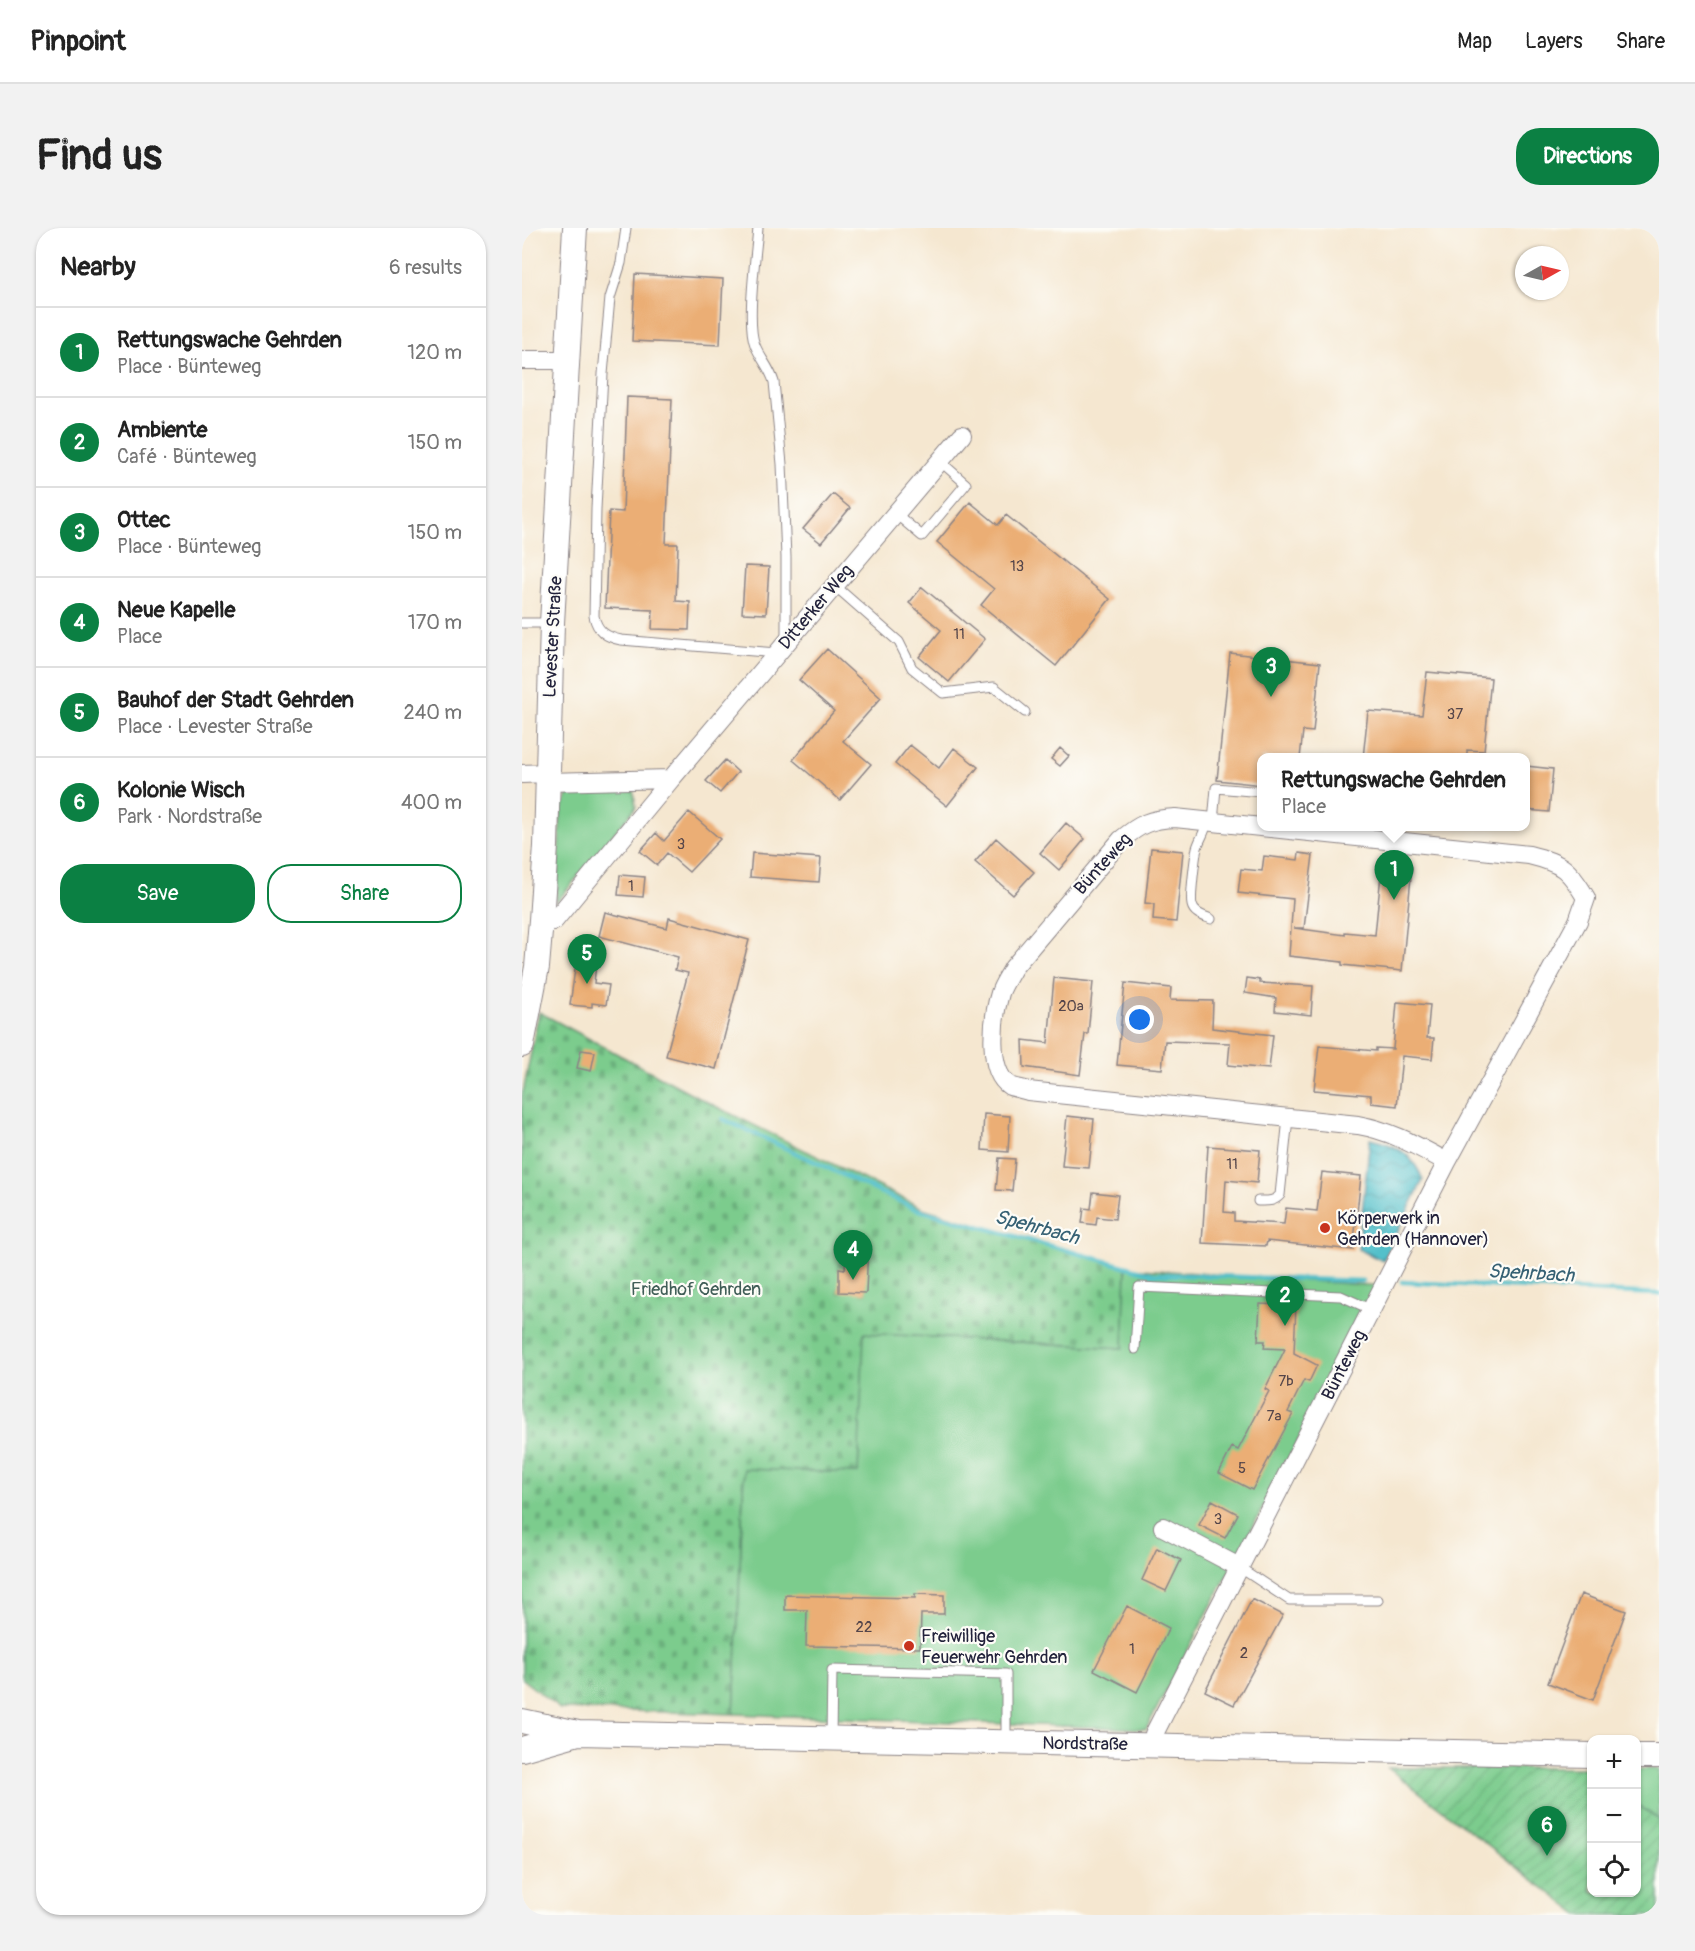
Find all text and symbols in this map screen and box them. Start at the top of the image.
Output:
text: Pinpoint [30,24,126,59]
text: Map [1457,28,1492,55]
text: Layers [1525,28,1583,55]
text: Share [1616,28,1665,55]
button: Directions [1516,128,1659,185]
text: Find us [36,130,162,182]
north arrow [1515,246,1569,300]
text: Nearby [60,251,136,283]
text: 6 results [389,255,462,280]
text: Rettungswache Gehrden [117,326,342,354]
text: 1 [76,340,83,365]
text: 120 m [407,340,462,365]
text: Place · Bünteweg [117,354,261,379]
text: Ambiente [117,416,207,444]
text: 2 [74,430,85,455]
text: 150 m [408,430,462,455]
text: Café · Bünteweg [117,444,257,469]
text: Ottec [117,506,171,534]
text: 3 [74,520,85,545]
text: 150 m [408,520,462,545]
text: Place · Bünteweg [117,534,261,559]
house number: 13 [1010,557,1024,576]
street label: Ditterker Weg [774,560,858,654]
street label: Levester Straße [538,575,568,698]
text: Neue Kapelle [117,596,235,624]
text: 4 [74,610,85,635]
text: 170 m [408,610,462,635]
text: Place [117,624,162,649]
house number: 11 [953,625,965,644]
pin: 3 [1252,648,1290,697]
text: Bauhof der Stadt Gehrden [117,686,354,714]
text: 5 [74,700,85,725]
text: 240 m [403,700,462,725]
house number: 37 [1447,705,1463,724]
text: Place · Levester Straße [117,714,313,739]
popup [1257,753,1530,831]
text: Rettungswache Gehrden [1281,766,1506,794]
text: Kolonie Wisch [117,776,245,804]
text: 6 [74,790,85,815]
text: 400 m [401,790,462,815]
text: Place [1281,794,1326,819]
text: Park · Nordstraße [117,804,262,829]
street label: Bünteweg [1069,828,1137,900]
house number: 3 [677,835,685,854]
pin: 1 [1374,850,1414,900]
button: Save [60,864,255,923]
button: Share [267,864,462,923]
house number: 1 [628,877,634,896]
pin: 5 [568,934,606,984]
house number: 20a [1058,997,1084,1016]
your location [1125,1005,1154,1034]
house number: 11 [1226,1155,1238,1174]
water label: Spehrbach [992,1204,1083,1251]
place label: Körperwerk in Gehrden (Hannover) [1337,1207,1489,1251]
marker: Körperwerk in Gehrden (Hannover) [1318,1221,1332,1235]
pin: 4 [834,1230,872,1280]
water label: Spehrbach [1487,1258,1576,1288]
pin: 2 [1266,1276,1305,1326]
park label: Friedhof Gehrden [631,1278,761,1301]
street label: Bünteweg [1317,1326,1371,1404]
house number: 7b [1278,1372,1294,1391]
house number: 7a [1267,1407,1281,1426]
house number: 5 [1238,1459,1246,1478]
house number: 3 [1214,1510,1222,1529]
house number: 22 [856,1618,872,1637]
place label: Freiwillige Feuerwehr Gehrden [921,1625,1067,1669]
marker: Freiwillige Feuerwehr Gehrden [902,1639,916,1653]
house number: 1 [1129,1640,1135,1659]
house number: 2 [1240,1644,1248,1663]
street label: Nordstraße [1042,1732,1128,1756]
map controls [1587,1735,1641,1897]
button: + [1587,1735,1641,1789]
button: − [1587,1789,1641,1843]
pin: 6 [1528,1806,1566,1856]
button: locate [1587,1843,1641,1897]

